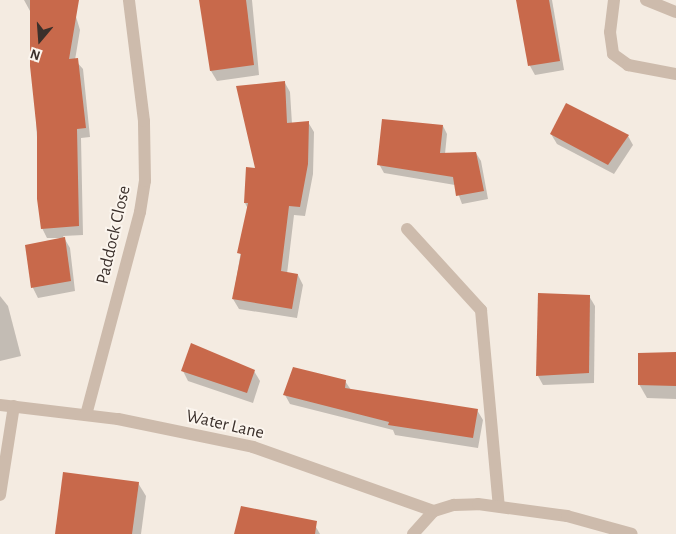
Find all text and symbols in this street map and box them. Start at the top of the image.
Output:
north arrow [15,15,65,65]
text: N [29,46,42,62]
street label: Paddock Close [92,184,136,286]
street label: Water Lane [184,406,266,444]

